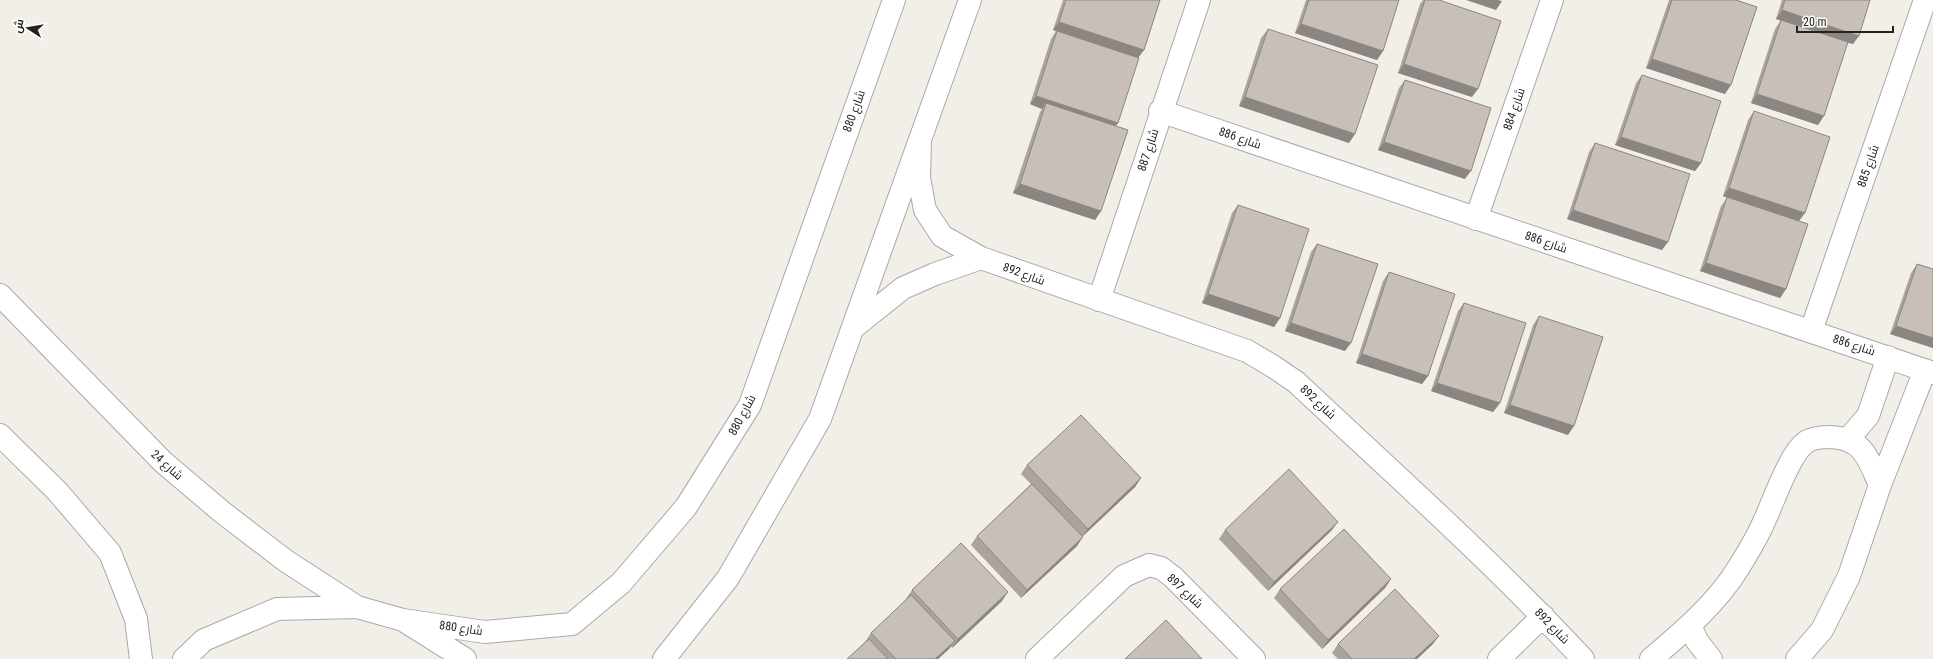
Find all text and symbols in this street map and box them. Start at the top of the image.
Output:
north arrow [8,8,48,48]
scale bar [1797,8,1893,34]
text: 20 m [1803,15,1827,29]
text: ش [11,18,27,34]
street label: شارع 884 [1500,86,1529,132]
street label: شارع 880 [840,88,869,134]
street label: شارع 886 [1217,124,1263,153]
street label: شارع 887 [1135,127,1162,173]
street label: شارع 885 [1854,143,1883,189]
street label: شارع 886 [1523,228,1569,257]
street label: شارع 892 [1001,260,1047,289]
street label: شارع 886 [1831,332,1877,359]
street label: شارع 892 [1297,382,1339,423]
street label: شارع 880 [726,392,759,438]
street label: شارع 24 [148,447,186,484]
street label: شارع 897 [1164,571,1206,612]
street label: شارع 892 [1531,605,1572,647]
street label: شارع 880 [438,618,484,639]

